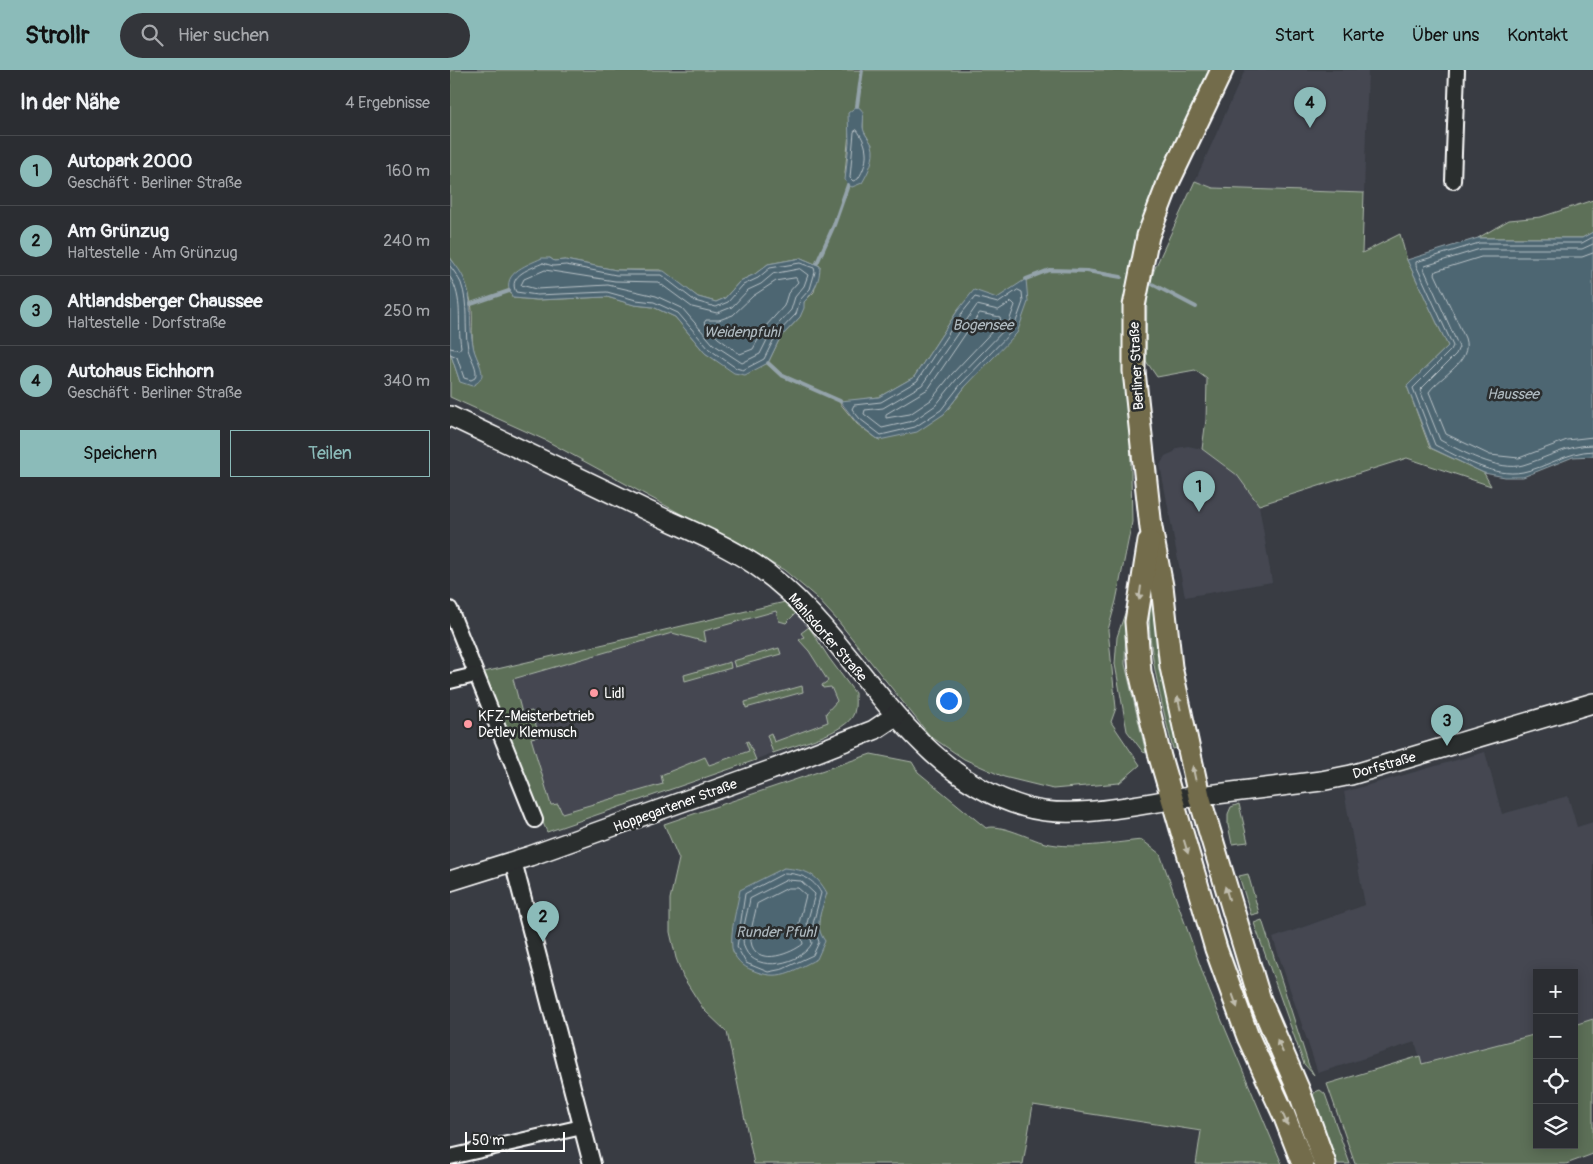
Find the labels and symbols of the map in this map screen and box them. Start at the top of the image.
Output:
pin: 4 [1294,87,1326,128]
water label: Bogensee [953,316,1015,335]
street label: Berliner Straße [1126,321,1147,410]
water label: Weidenpfuhl [704,323,782,342]
water label: Haussee [1487,385,1541,404]
pin: 1 [1183,471,1215,512]
one-way arrow [1136,586,1144,602]
street label: Mahlsdorfer Straße [785,590,871,685]
place label: Lidl [604,685,625,702]
marker: Lidl [588,687,600,699]
your location [936,688,962,714]
one-way arrow [1175,696,1183,711]
pin: 3 [1431,705,1463,746]
place label: KFZ-Meisterbetrieb Detlev Klemusch [478,708,594,741]
marker: KFZ-Meisterbetrieb Detlev Klemusch [462,718,474,730]
street label: Dorfstraße [1351,748,1418,783]
one-way arrow [1190,765,1198,781]
street label: Hoppegartener Straße [611,775,739,836]
one-way arrow [1182,839,1190,854]
one-way arrow [1222,885,1230,900]
pin: 2 [527,901,559,942]
water label: Runder Pfuhl [736,923,817,942]
one-way arrow [1231,994,1239,1009]
one-way arrow [1275,1039,1283,1053]
one-way arrow [1282,1112,1290,1126]
scale bar [465,1129,565,1152]

